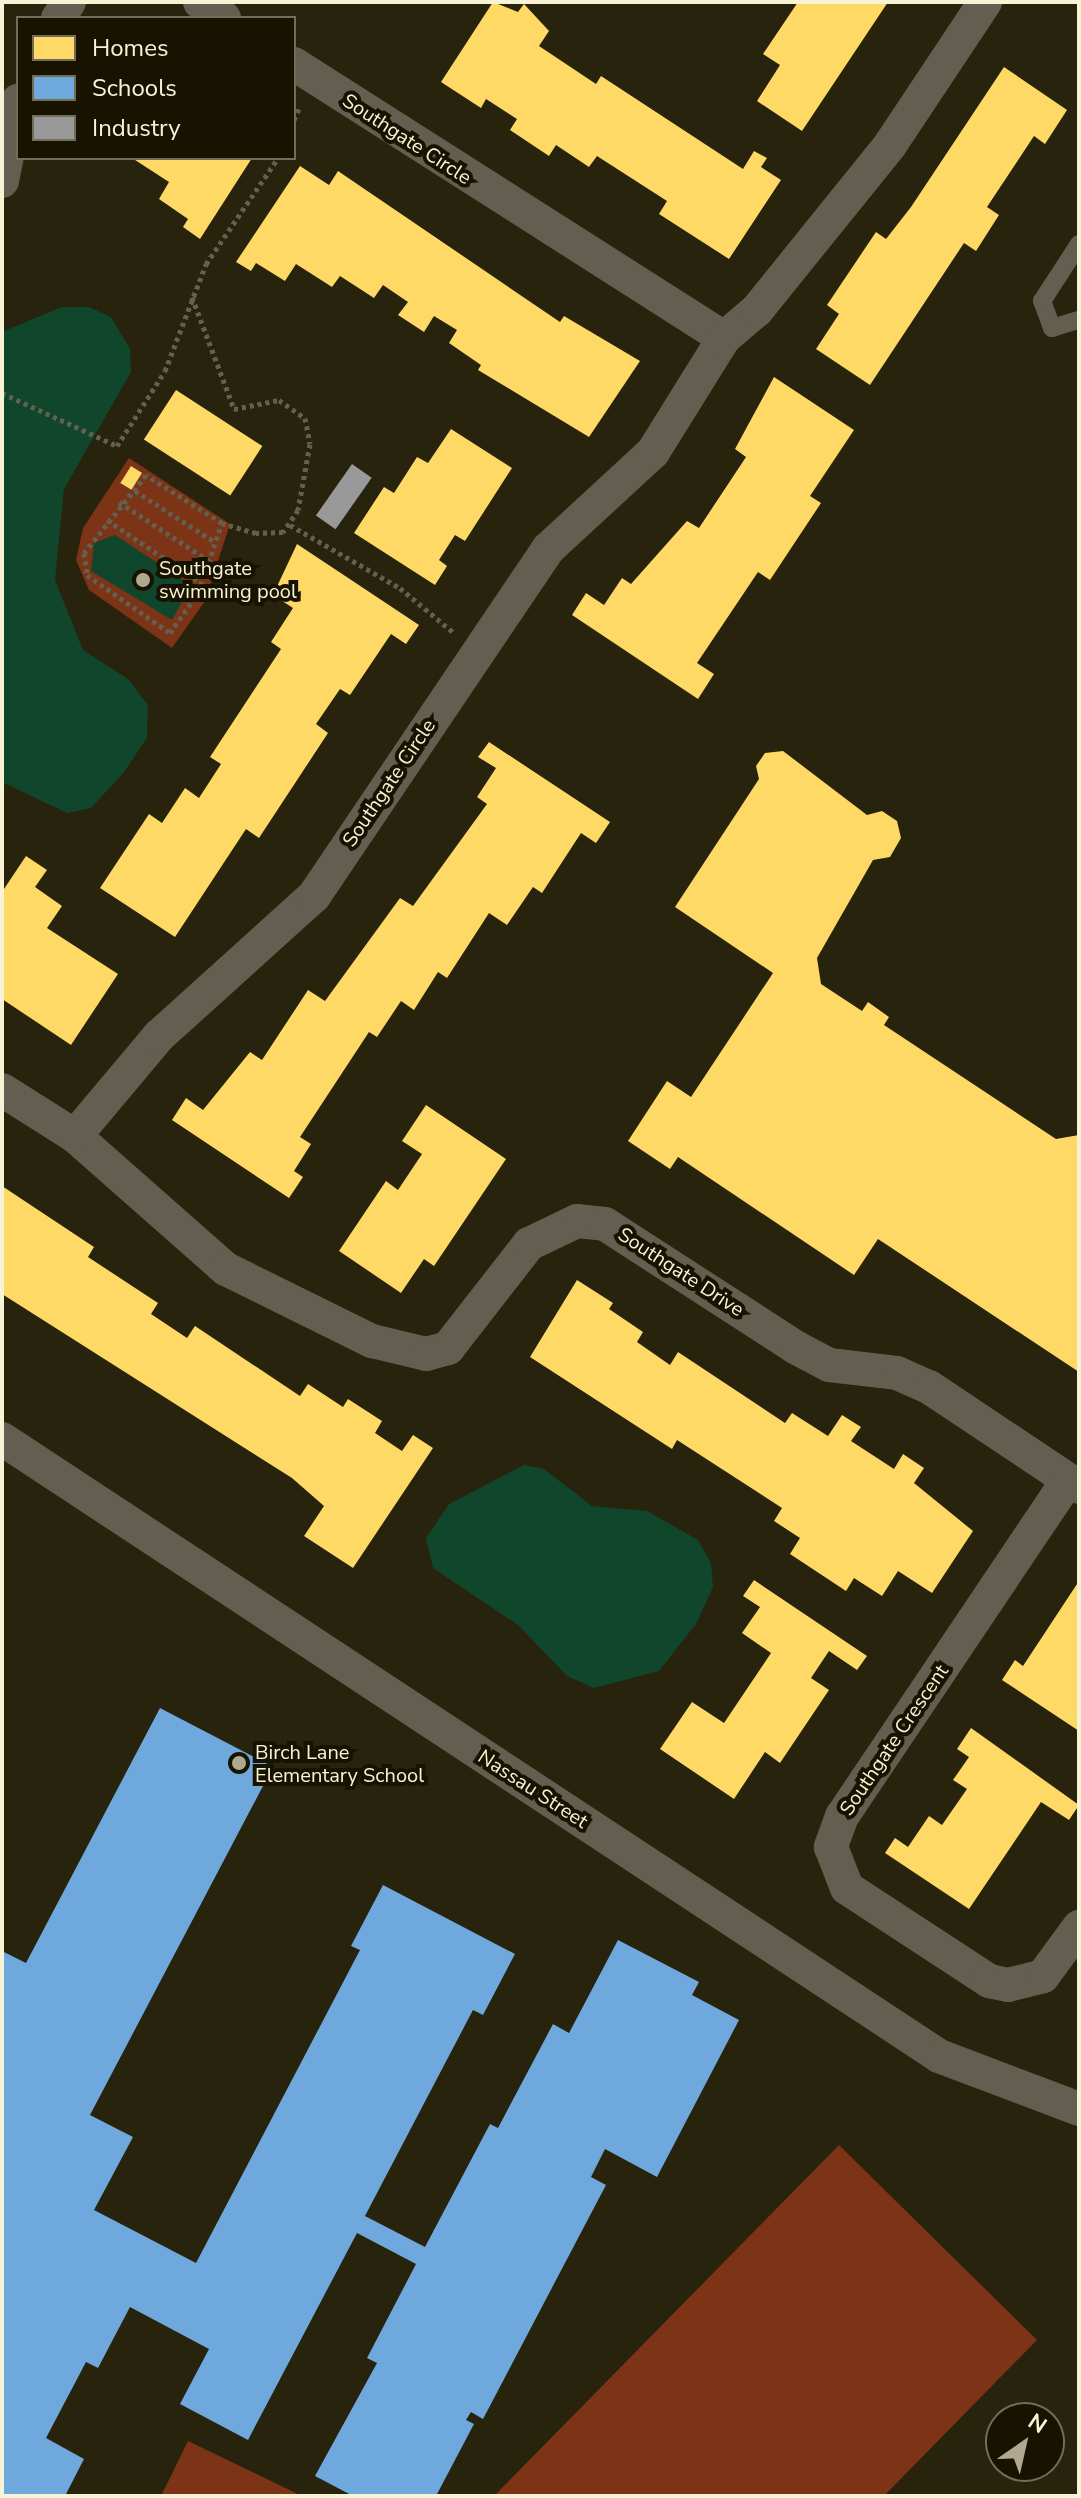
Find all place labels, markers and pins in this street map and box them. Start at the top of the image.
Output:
place label: Southgate swimming pool [159,556,297,603]
marker: Southgate swimming pool [134,571,152,589]
place label: Birch Lane Elementary School [255,1740,424,1787]
marker: Birch Lane Elementary School [230,1754,248,1772]

